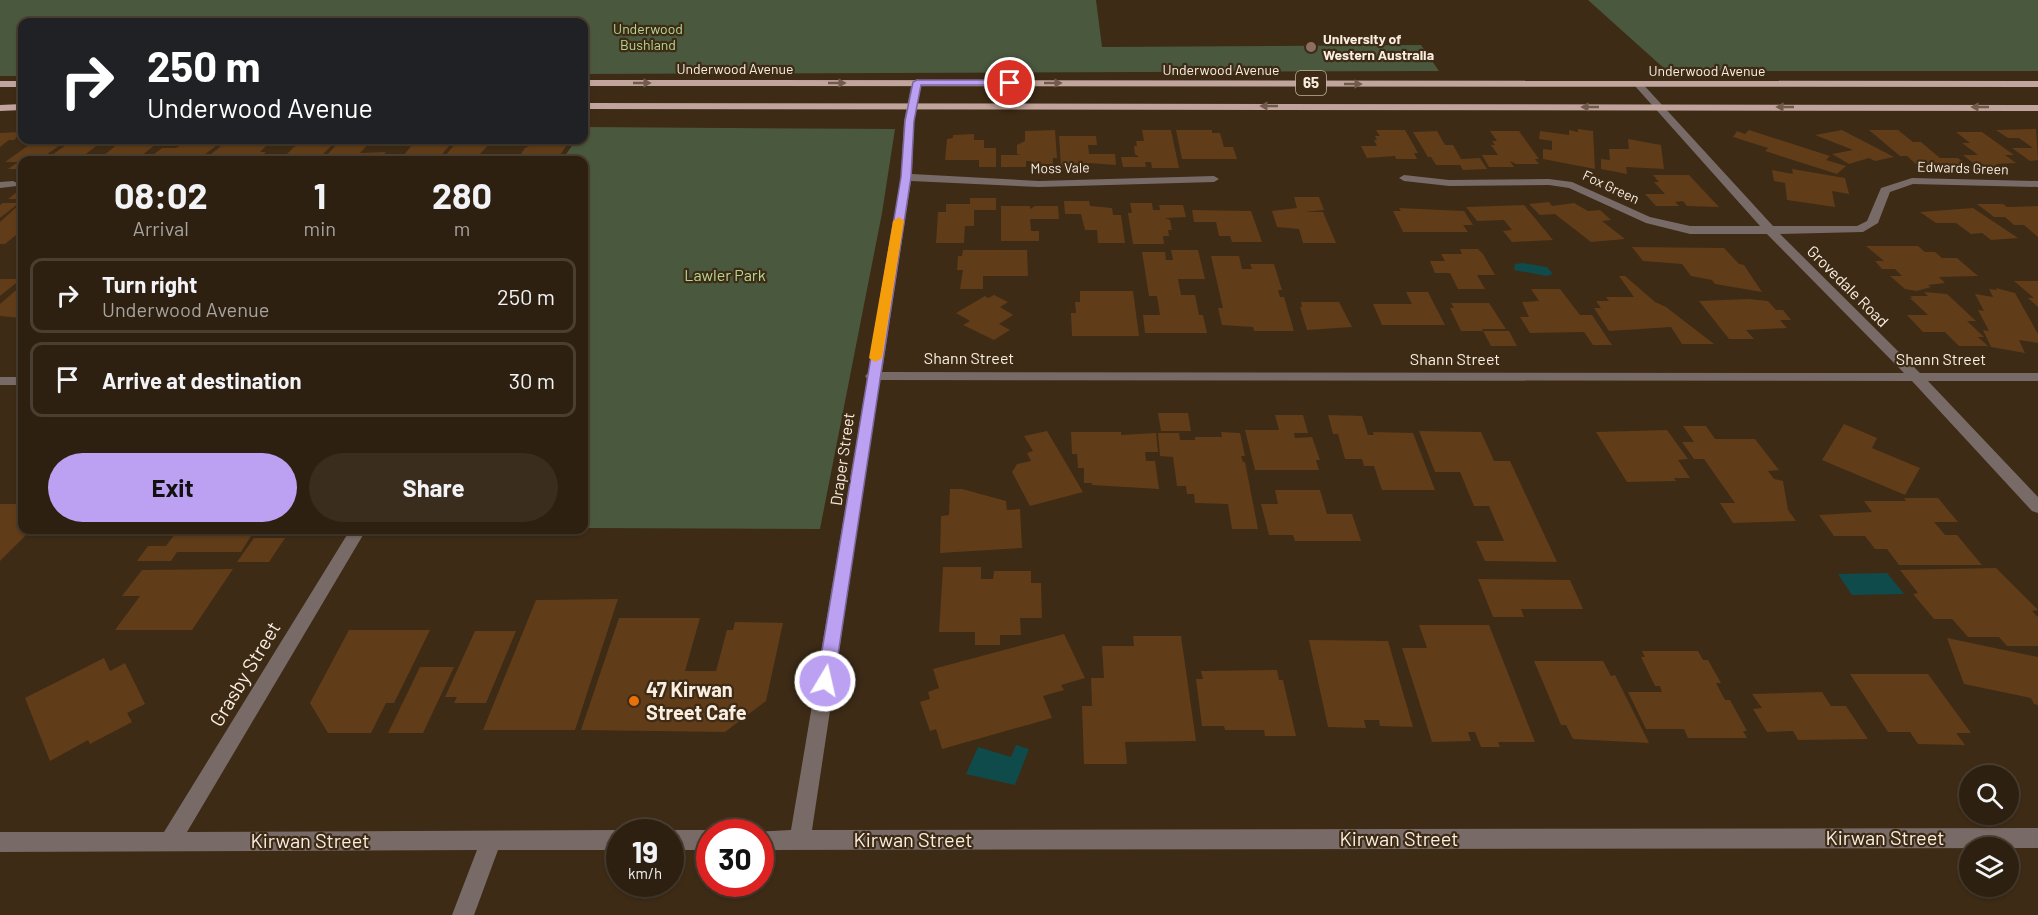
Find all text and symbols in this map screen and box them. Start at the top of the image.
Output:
park label: Underwood Bushland [613,20,683,53]
place label: University of Western Australia [1323,30,1434,63]
text: 250 m [147,40,261,90]
marker: University of Western Australia [1304,40,1318,54]
icon: right [48,42,126,120]
pin [984,57,1035,108]
street label: Underwood Avenue [676,60,794,77]
street label: Underwood Avenue [1162,61,1280,78]
street label: Underwood Avenue [1648,62,1766,79]
icon: arrive [993,66,1026,99]
road number: 65 [1296,71,1326,95]
one-way arrow [632,78,651,88]
one-way arrow [827,78,846,87]
one-way arrow [1043,78,1062,88]
one-way arrow [1343,79,1362,89]
text: Underwood Avenue [147,91,373,123]
one-way arrow [1259,101,1278,111]
one-way arrow [1580,102,1599,112]
one-way arrow [1775,102,1794,112]
one-way arrow [1970,102,1989,112]
street label: Edwards Green [1917,157,2009,178]
street label: Moss Vale [1030,158,1090,177]
street label: Fox Green [1580,166,1642,207]
text: 08:02 [114,173,208,216]
text: 1 [313,173,326,216]
text: 280 [432,173,492,216]
text: Arrival [133,216,189,240]
text: min [304,216,336,240]
text: m [454,216,470,240]
street label: Grovedale Road [1804,241,1893,330]
park label: Lawler Park [684,265,766,284]
text: Turn right [102,271,197,297]
icon: right [51,279,84,312]
text: 250 m [497,283,555,309]
text: Underwood Avenue [102,297,269,321]
street label: Shann Street [924,348,1014,367]
street label: Shann Street [1410,349,1500,368]
street label: Shann Street [1896,349,1986,368]
icon: arrive [51,363,84,396]
text: Arrive at destination [102,367,301,393]
text: 30 m [509,367,555,393]
street label: Draper Street [826,411,857,507]
button: Exit [48,453,297,522]
button: Share [309,453,558,522]
street label: Grasby Street [203,617,285,730]
position arrow [793,649,857,713]
place label: 47 Kirwan Street Cafe [646,677,747,724]
marker: 47 Kirwan Street Cafe [627,694,641,708]
map controls [1959,765,2019,897]
button: search [1959,765,2019,825]
speed limit sign: 30 [696,819,774,897]
street label: Kirwan Street [1826,825,1944,849]
street label: Kirwan Street [1340,826,1458,850]
street label: Kirwan Street [854,827,972,851]
street label: Kirwan Street [251,828,369,852]
text: 19 [632,833,658,869]
button: layers [1959,837,2019,897]
text: km/h [628,864,662,882]

